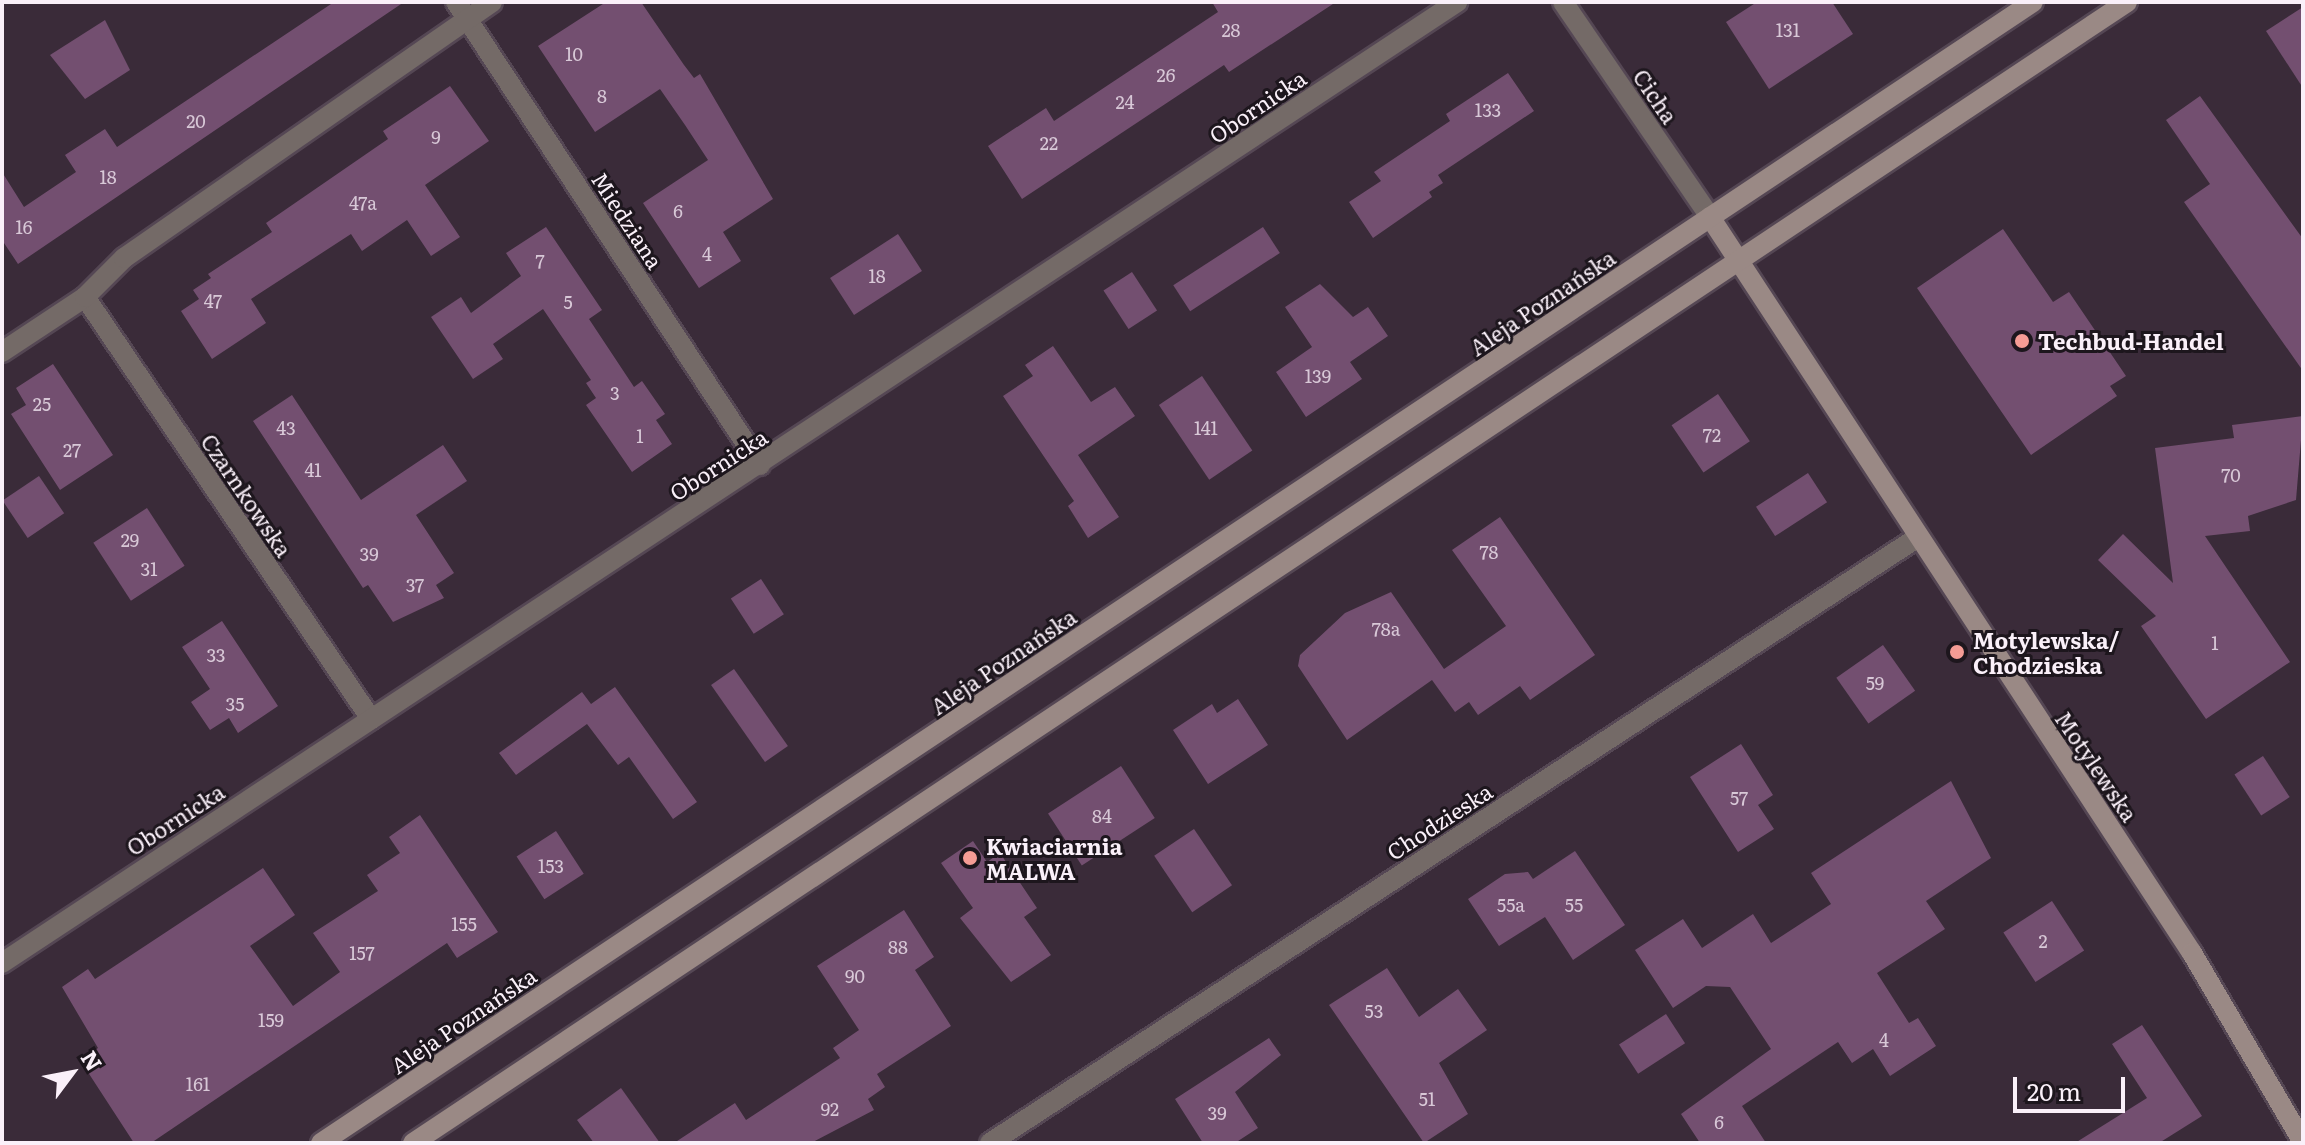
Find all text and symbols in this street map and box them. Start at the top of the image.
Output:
house number: 28 [1221,19,1241,41]
house number: 131 [1776,19,1800,41]
house number: 10 [565,43,583,65]
house number: 26 [1157,64,1175,86]
street label: Obornicka [1204,64,1310,148]
street label: Cicha [1628,64,1684,128]
house number: 8 [597,85,607,107]
house number: 24 [1115,91,1135,113]
house number: 133 [1475,99,1501,121]
house number: 20 [186,110,206,132]
house number: 9 [431,126,441,148]
house number: 22 [1040,132,1058,154]
house number: 18 [99,166,117,188]
street label: Miedziana [587,167,669,273]
house number: 47a [349,192,377,214]
house number: 6 [673,200,683,222]
house number: 16 [16,216,32,238]
house number: 4 [702,243,712,265]
street label: Aleja Poznańska [1464,244,1620,360]
house number: 7 [535,250,545,272]
house number: 18 [868,265,886,287]
house number: 47 [204,290,222,312]
house number: 5 [563,291,573,313]
place label: Techbud-Handel [2038,328,2224,354]
marker: Techbud-Handel [2013,332,2031,350]
house number: 139 [1305,365,1331,387]
house number: 3 [610,382,620,404]
house number: 25 [33,393,51,415]
house number: 43 [276,417,296,439]
house number: 141 [1194,417,1218,439]
street label: Obornicka [664,423,772,505]
house number: 72 [1703,424,1721,446]
house number: 1 [636,425,644,447]
street label: Czarnkowska [196,429,298,561]
house number: 27 [63,439,81,461]
house number: 41 [304,459,322,481]
house number: 70 [2221,464,2241,486]
house number: 29 [121,529,139,551]
house number: 78 [1479,541,1499,563]
house number: 39 [359,543,379,565]
house number: 31 [140,558,158,580]
house number: 37 [406,574,424,596]
street label: Aleja Poznańska [925,603,1081,719]
house number: 78a [1372,618,1400,640]
place label: Motylewska/ Chodzieska [1973,626,2119,678]
house number: 1 [2211,632,2219,654]
marker: Motylewska/ Chodzieska [1948,643,1966,661]
house number: 33 [207,644,225,666]
house number: 59 [1866,672,1884,694]
house number: 35 [226,693,244,715]
street label: Motylewska [2050,706,2144,826]
street label: Chodzieska [1381,777,1497,865]
street label: Obornicka [121,778,229,860]
house number: 57 [1730,787,1748,809]
house number: 84 [1092,805,1112,827]
place label: Kwiaciarnia MALWA [986,832,1122,884]
marker: Kwiaciarnia MALWA [961,849,979,867]
house number: 153 [538,855,564,877]
house number: 55a [1497,894,1525,916]
house number: 55 [1565,894,1583,916]
house number: 155 [451,913,477,935]
house number: 2 [2038,930,2048,952]
house number: 88 [888,936,908,958]
house number: 157 [349,942,375,964]
street label: Aleja Poznańska [385,962,541,1078]
house number: 90 [845,965,865,987]
house number: 53 [1365,1000,1383,1022]
house number: 159 [258,1009,284,1031]
house number: 4 [1879,1029,1889,1051]
north arrow [32,1033,112,1113]
text: N [74,1043,112,1077]
scale bar [2017,1061,2129,1111]
house number: 161 [186,1073,210,1095]
text: 20 m [2027,1073,2081,1108]
house number: 51 [1419,1088,1435,1110]
house number: 92 [821,1098,839,1120]
house number: 39 [1207,1102,1227,1124]
house number: 6 [1714,1111,1724,1133]

